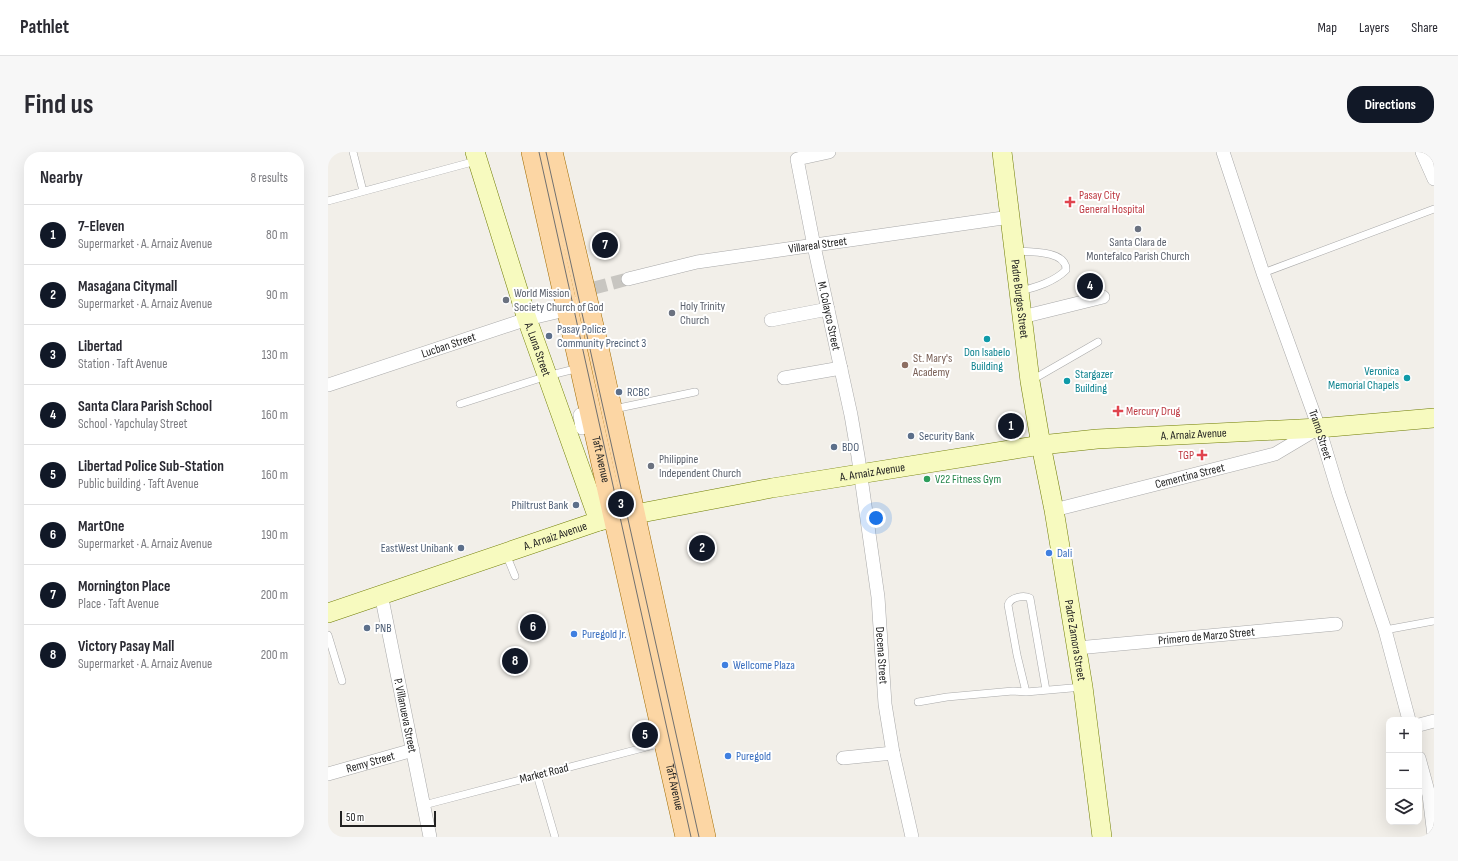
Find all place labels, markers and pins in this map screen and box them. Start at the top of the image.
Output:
place label: Pasay City General Hospital [1079,188,1145,217]
marker: Pasay City General Hospital [1064,196,1076,208]
marker: Santa Clara de Montefalco Parish Church [1133,224,1143,234]
pin: 7 [592,230,618,260]
place label: Santa Clara de Montefalco Parish Church [1086,235,1190,264]
pin: 4 [1077,271,1103,301]
place label: World Mission Society Church of God [514,286,604,315]
marker: World Mission Society Church of God [501,295,511,305]
place label: Holy Trinity Church [680,299,726,328]
marker: Holy Trinity Church [667,308,677,318]
place label: Pasay Police Community Precinct 3 [557,322,646,351]
marker: Pasay Police Community Precinct 3 [544,331,554,341]
marker: Don Isabelo Building [982,334,992,344]
place label: Don Isabelo Building [964,345,1010,374]
place label: St. Mary's Academy [912,351,952,380]
marker: St. Mary's Academy [900,360,910,370]
place label: Veronica Memorial Chapels [1328,364,1399,393]
place label: Stargazer Building [1075,367,1114,396]
marker: Veronica Memorial Chapels [1402,373,1412,383]
marker: Stargazer Building [1062,376,1072,386]
place label: RCBC [627,385,650,400]
marker: RCBC [614,387,624,397]
place label: Mercury Drug [1126,404,1180,419]
marker: Mercury Drug [1113,406,1123,416]
pin: 1 [998,411,1024,441]
place label: Security Bank [919,429,975,444]
marker: Security Bank [906,431,916,441]
place label: BDO [842,440,859,455]
marker: BDO [829,442,839,452]
place label: TGP [1178,448,1194,463]
marker: TGP [1197,450,1207,460]
place label: Philippine Independent Church [659,452,741,481]
marker: Philippine Independent Church [646,461,656,471]
place label: V22 Fitness Gym [935,472,1002,487]
marker: V22 Fitness Gym [922,474,932,484]
pin: 3 [608,489,634,519]
place label: Philtrust Bank [512,498,568,513]
marker: Philtrust Bank [571,500,581,510]
pin: 2 [689,533,715,563]
place label: EastWest Unibank [381,541,453,556]
marker: EastWest Unibank [456,543,466,553]
place label: Dali [1057,546,1072,561]
marker: Dali [1044,548,1054,558]
pin: 6 [520,612,546,642]
place label: PNB [375,621,392,636]
marker: PNB [362,623,372,633]
place label: Puregold Jr. [582,627,627,642]
marker: Puregold Jr. [569,629,579,639]
pin: 8 [502,646,528,676]
place label: Wellcome Plaza [733,658,795,673]
marker: Wellcome Plaza [720,660,730,670]
pin: 5 [632,720,658,750]
place label: Puregold [736,749,771,764]
marker: Puregold [723,751,733,761]

